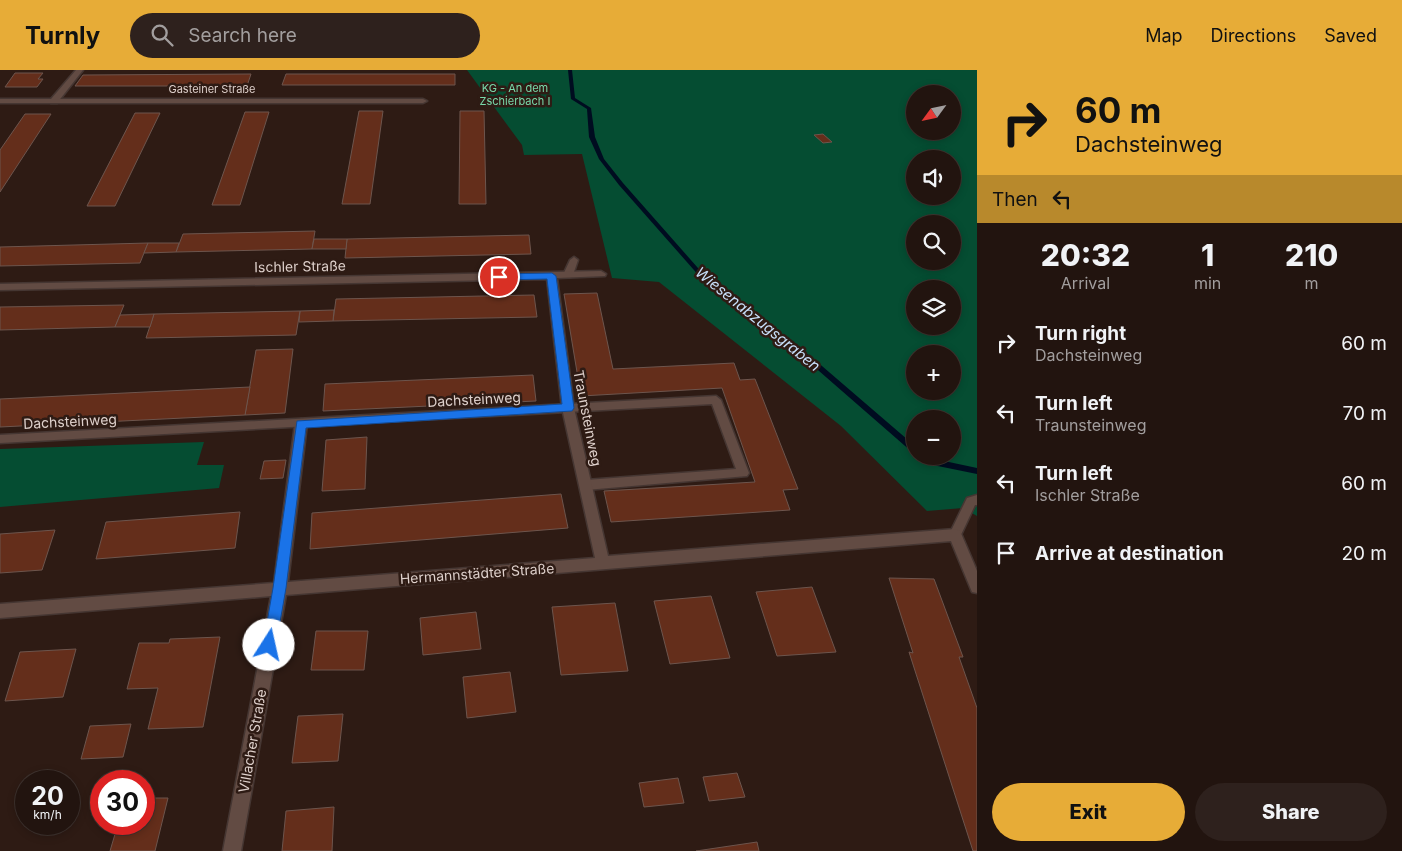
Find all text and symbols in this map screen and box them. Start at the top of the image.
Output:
search box [130,13,480,58]
text: Turnly [25,21,100,50]
icon: search [148,21,176,49]
text: Search here [188,24,297,47]
text: Map [1145,25,1183,46]
text: Directions [1211,25,1296,46]
text: Saved [1324,25,1377,46]
park label: KG - An dem Zschierbach I [480,81,550,108]
street label: Gasteiner Straße [168,82,256,96]
north arrow [906,85,961,140]
map controls [906,85,961,465]
text: 60 m [1075,89,1162,131]
icon: right [992,90,1057,155]
text: Dachsteinweg [1075,131,1222,157]
button: sound [906,150,961,205]
icon: left [1048,185,1076,213]
text: Then [992,188,1038,211]
button: search [906,215,961,270]
text: 20:32 [1041,237,1130,273]
text: 1 [1201,237,1214,273]
text: 210 [1285,237,1338,273]
pin [478,256,520,298]
street label: Ischler Straße [254,257,346,275]
icon: arrive [485,263,513,291]
water label: Wiesenabzugsgraben [692,263,824,375]
text: Arrival [1061,273,1110,293]
text: min [1194,273,1221,293]
text: m [1305,273,1319,293]
button: layers [906,280,961,335]
text: Turn right [1035,322,1126,345]
icon: right [992,329,1020,357]
text: 60 m [1341,332,1387,355]
button: + [906,345,961,400]
text: Dachsteinweg [1035,345,1142,365]
street label: Traunsteinweg [570,369,606,467]
street label: Dachsteinweg [427,388,521,410]
text: Turn left [1035,392,1113,415]
icon: left [992,399,1020,427]
text: 70 m [1343,402,1387,425]
street label: Dachsteinweg [23,410,117,432]
button: − [906,410,961,465]
text: Traunsteinweg [1035,415,1146,435]
text: Turn left [1035,462,1113,485]
icon: left [992,469,1020,497]
text: 60 m [1341,472,1387,495]
text: Ischler Straße [1035,485,1140,505]
icon: arrive [992,539,1020,567]
text: Arrive at destination [1035,542,1224,565]
text: 20 m [1341,542,1387,565]
street label: Hermannstädter Straße [399,559,555,587]
position arrow [242,618,294,670]
street label: Villacher Straße [235,688,269,794]
speed limit sign: 30 [90,770,155,835]
text: 20 [31,781,64,811]
button: Exit [992,783,1185,841]
button: Share [1195,783,1387,841]
text: km/h [33,807,62,822]

